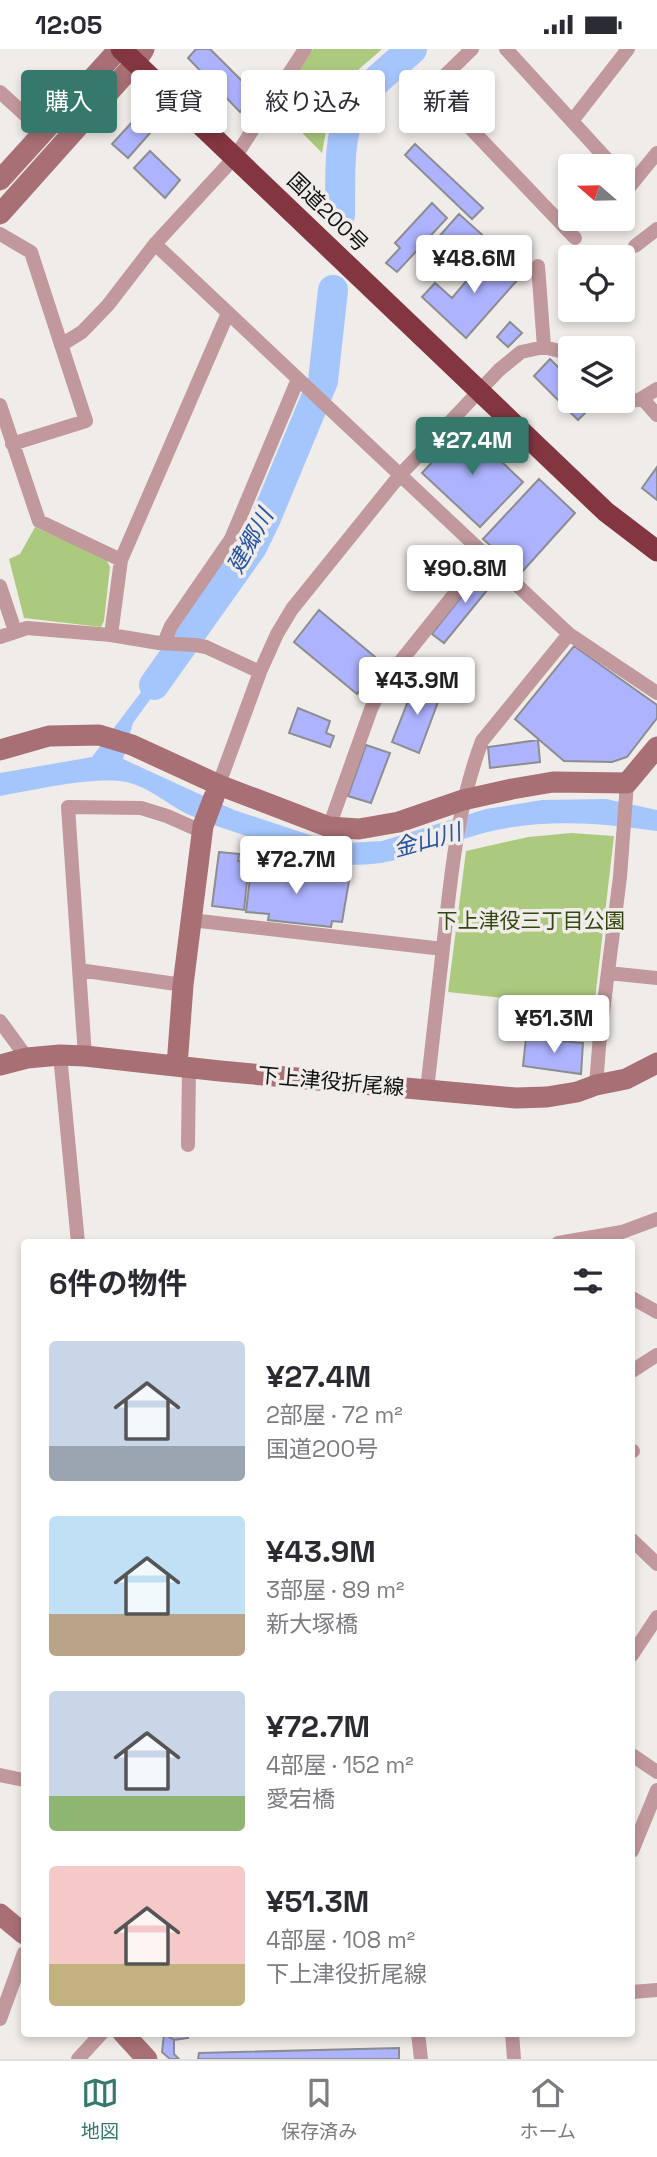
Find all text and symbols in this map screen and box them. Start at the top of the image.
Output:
text: 12:05 [35,8,102,42]
chip: 購入 [21,70,117,133]
chip: 賃貸 [131,70,227,133]
chip: 絞り込み [241,70,385,133]
chip: 新着 [399,70,495,133]
north arrow [558,154,635,231]
map controls [558,154,635,413]
street label: 国道200号 [282,167,374,257]
pin: ¥48.6M [417,236,531,295]
text: ¥48.6M [432,243,516,273]
button: locate [558,245,635,322]
button: layers [558,336,635,413]
pin: ¥27.4M [415,417,529,477]
text: ¥27.4M [432,425,512,455]
water label: 建郷川 [220,501,281,578]
pin: ¥90.8M [408,545,522,605]
text: ¥90.8M [423,553,507,583]
pin: ¥43.9M [360,657,474,717]
text: ¥43.9M [375,665,459,695]
water label: 金山川 [390,816,467,863]
pin: ¥72.7M [239,837,353,896]
text: ¥72.7M [256,844,336,874]
park label: 下上津役三丁目公園 [437,907,626,934]
pin: ¥51.3M [497,995,611,1055]
text: ¥51.3M [514,1003,594,1033]
street label: 下上津役折尾線 [257,1061,405,1101]
icon: filters [569,1262,607,1300]
text: 6件の物件 [49,1264,188,1303]
text: ¥27.4M [266,1357,371,1396]
icon: home [105,1369,189,1453]
text: 2部屋 · 72 m² [266,1400,403,1430]
text: 国道200号 [266,1434,378,1464]
text: ¥43.9M [266,1532,376,1571]
icon: home [105,1544,189,1628]
text: 3部屋 · 89 m² [266,1575,405,1605]
text: 新大塚橋 [266,1609,358,1639]
text: ¥72.7M [266,1707,370,1746]
icon: home [105,1719,189,1803]
text: 4部屋 · 152 m² [266,1750,414,1780]
text: 愛宕橋 [266,1784,335,1814]
text: ¥51.3M [266,1882,369,1921]
icon: home [105,1894,189,1978]
text: 4部屋 · 108 m² [266,1925,415,1955]
text: 下上津役折尾線 [266,1959,427,1989]
tab: 地図 [81,2074,119,2144]
tab: 保存済み [281,2074,357,2144]
tab: ホーム [519,2074,576,2144]

